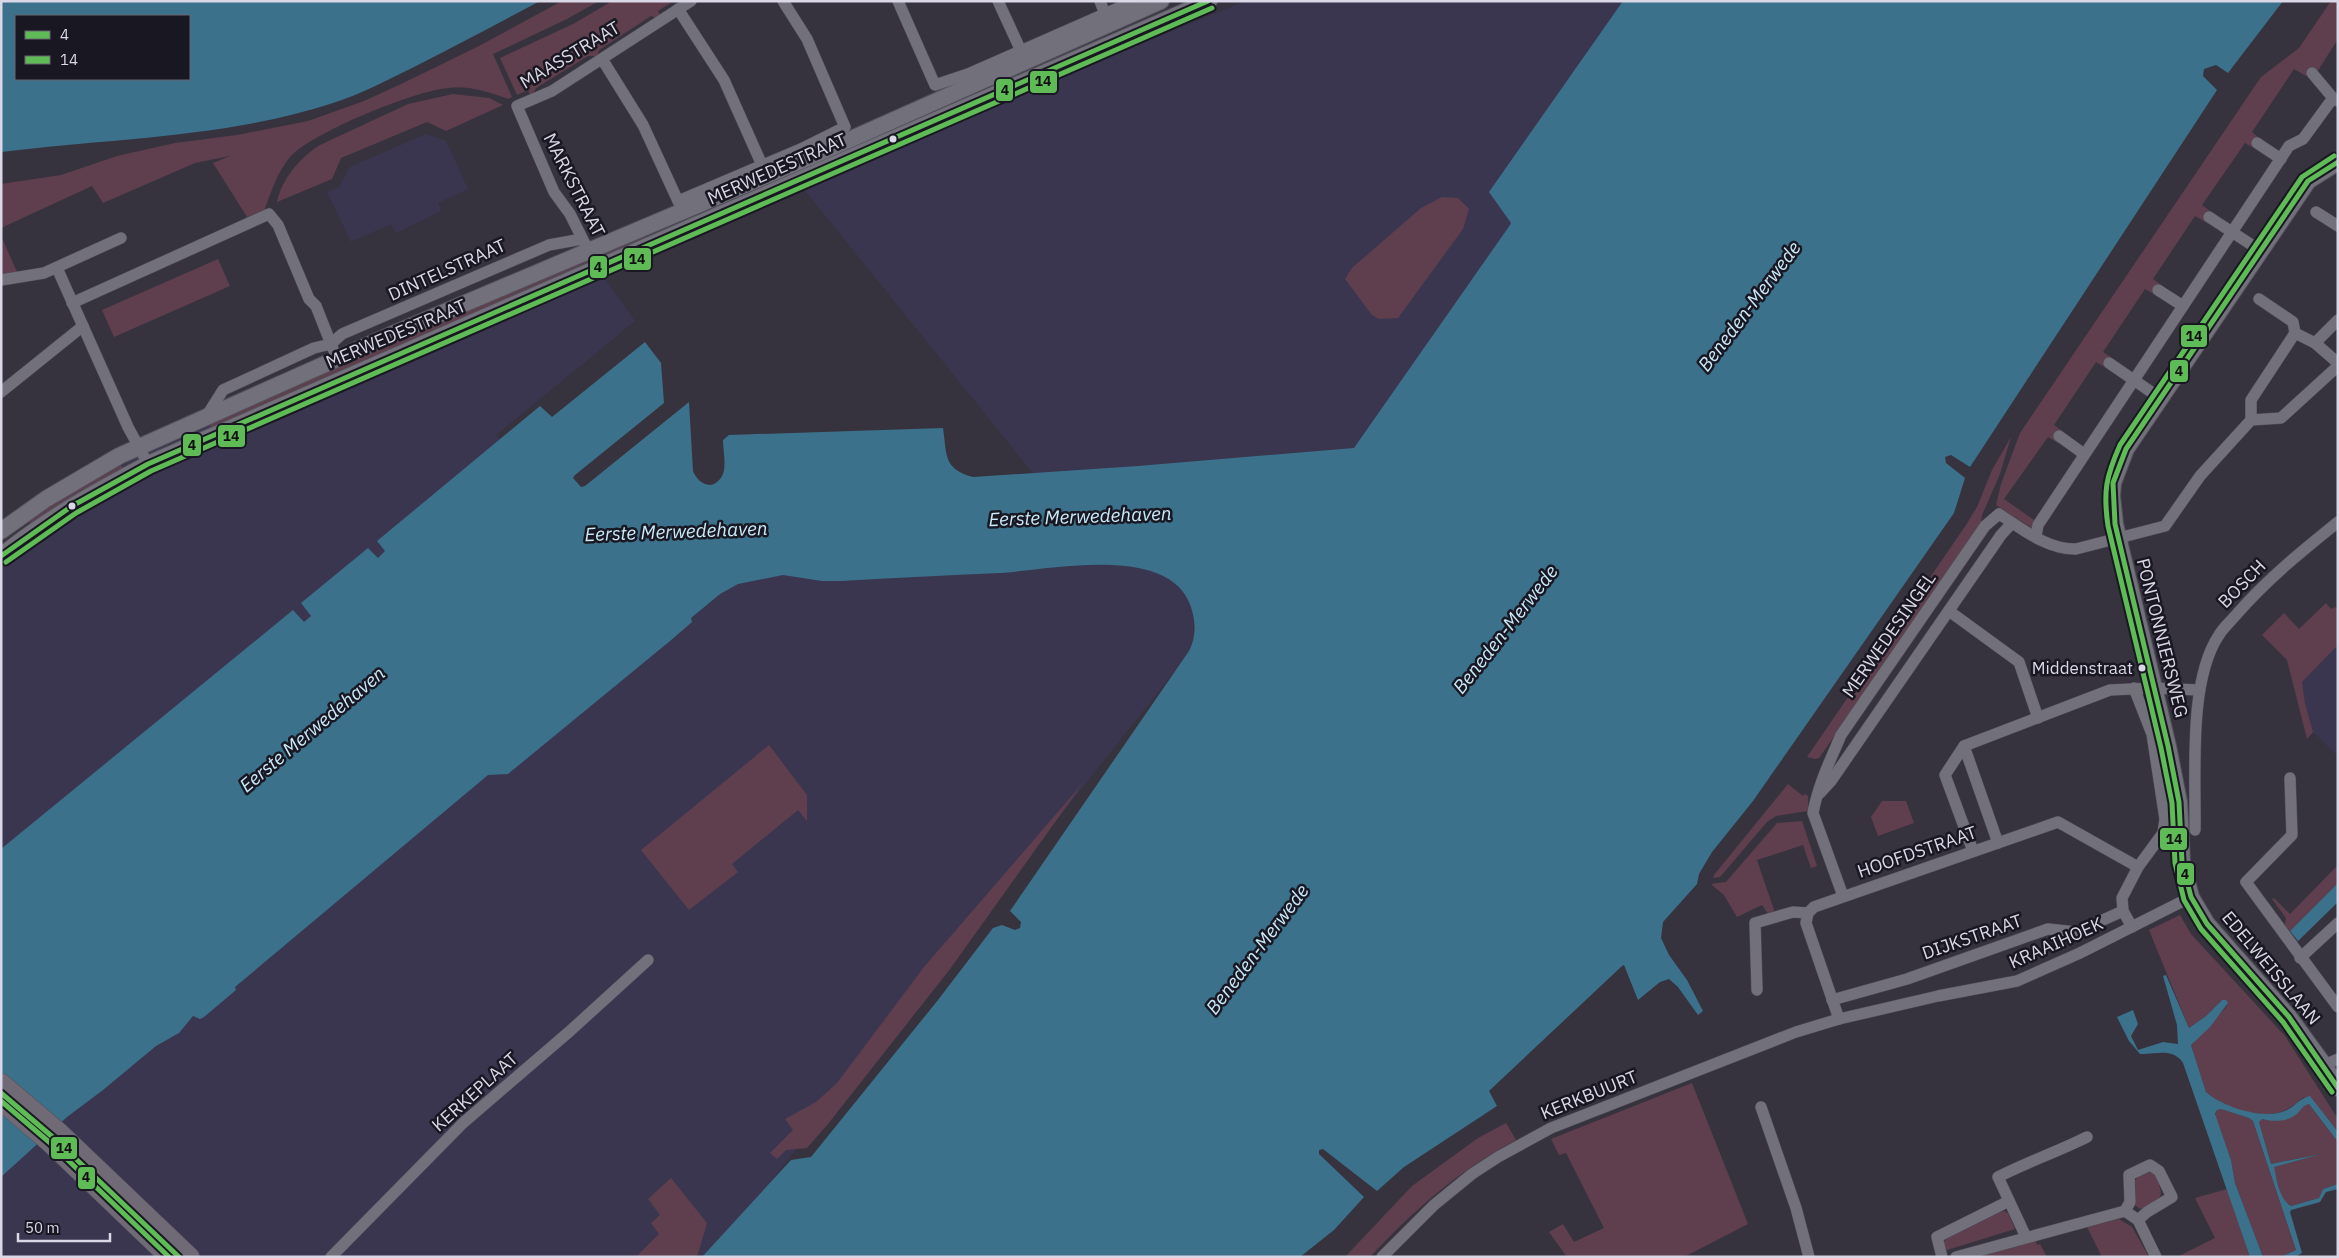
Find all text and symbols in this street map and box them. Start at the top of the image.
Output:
legend [15,15,190,80]
street label: MAASSTRAAT [515,16,624,93]
text: 4 [60,25,69,44]
text: 14 [60,50,78,69]
line badge: 14 [1029,70,1058,94]
text: 14 [1035,72,1051,90]
line badge: 4 [995,78,1014,102]
text: 4 [1001,81,1009,99]
street label: MERWEDESTRAAT [704,128,850,210]
street label: MARKSTRAAT [538,129,610,241]
unlabelled marker [888,134,898,144]
street label: DINTELSTRAAT [384,233,509,306]
water label: Beneden-Merwede [1692,236,1806,376]
line badge: 14 [623,247,652,271]
text: 14 [629,250,645,268]
line badge: 4 [589,255,608,279]
text: 4 [594,258,602,276]
street label: MERWEDESTRAAT [322,294,469,373]
line badge: 14 [2180,324,2208,348]
text: 14 [2186,327,2202,345]
line badge: 4 [2169,359,2189,383]
text: 4 [2175,362,2183,380]
line badge: 14 [217,424,246,448]
text: 14 [223,427,239,445]
line badge: 4 [182,433,202,457]
text: 4 [188,436,196,454]
unlabelled marker [67,501,77,511]
water label: Eerste Merwedehaven [988,501,1172,531]
water label: Eerste Merwedehaven [584,516,768,546]
street label: BOSCH [2213,554,2270,613]
street label: PONTONNIERSWEG [2132,556,2193,720]
water label: Beneden-Merwede [1447,560,1563,698]
street label: MERWEDESINGEL [1837,567,1940,702]
place label: Middenstraat [2032,657,2133,679]
water label: Eerste Merwedehaven [234,661,390,797]
marker: Middenstraat [2137,663,2147,673]
street label: HOOFDSTRAAT [1854,820,1980,883]
line badge: 14 [2159,827,2188,851]
text: 14 [2166,830,2182,848]
line badge: 4 [2176,862,2195,886]
text: 4 [2181,865,2189,883]
water label: Beneden-Merwede [1200,879,1314,1019]
street label: EDELWEISSLAAN [2217,906,2326,1029]
street label: DIJKSTRAAT [1919,909,2025,964]
street label: KRAAIHOEK [2005,911,2107,974]
street label: KERKEPLAAT [427,1047,523,1136]
street label: KERKBUURT [1537,1065,1641,1124]
line badge: 14 [50,1136,78,1160]
text: 14 [56,1139,72,1157]
line badge: 4 [77,1166,96,1190]
text: 4 [82,1168,90,1186]
scale bar [18,1210,110,1242]
text: 50 m [25,1218,60,1237]

